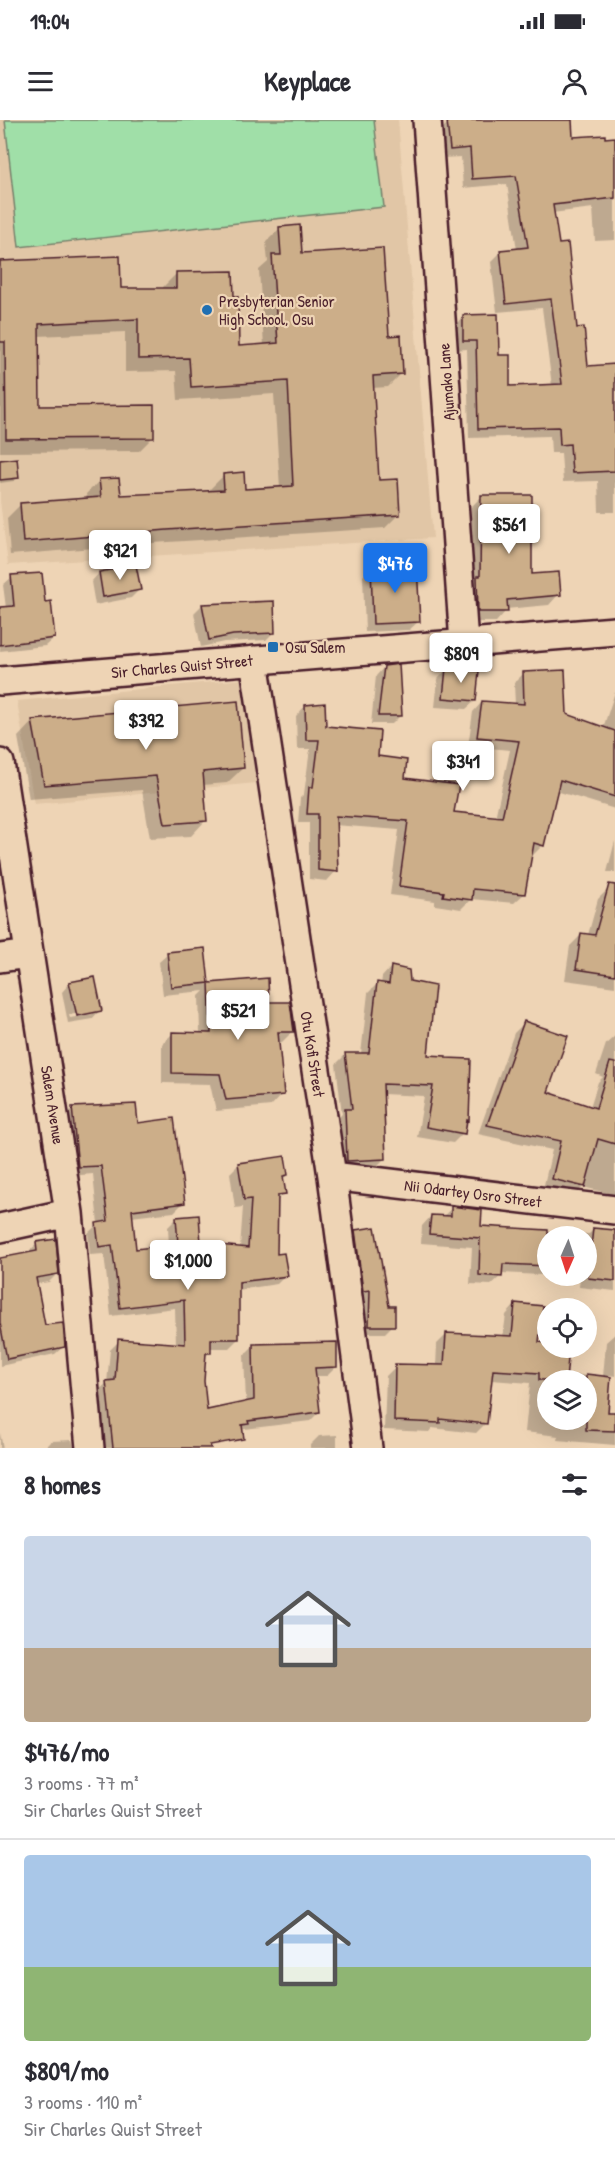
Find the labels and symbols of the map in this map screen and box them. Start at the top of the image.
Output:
place label: Presbyterian Senior High School, Osu [219,290,335,330]
marker: Presbyterian Senior High School, Osu [200,303,214,317]
street label: Ajumako Lane [432,342,460,422]
pin: $561 [473,504,545,555]
pin: $921 [84,530,156,581]
pin: $476 [359,543,431,594]
pin: $809 [425,633,497,684]
place label: Osu Salem [285,636,345,658]
marker: Osu Salem [266,640,280,654]
street label: Sir Charles Quist Street [110,649,254,683]
pin: $392 [110,700,182,751]
pin: $341 [427,741,499,792]
pin: $521 [202,990,274,1041]
street label: Otu Kofi Street [295,1009,331,1099]
street label: Salem Avenue [36,1064,70,1147]
street label: Nii Odartey Osro Street [403,1174,543,1212]
north arrow [537,1226,597,1286]
pin: $1,000 [139,1240,237,1291]

